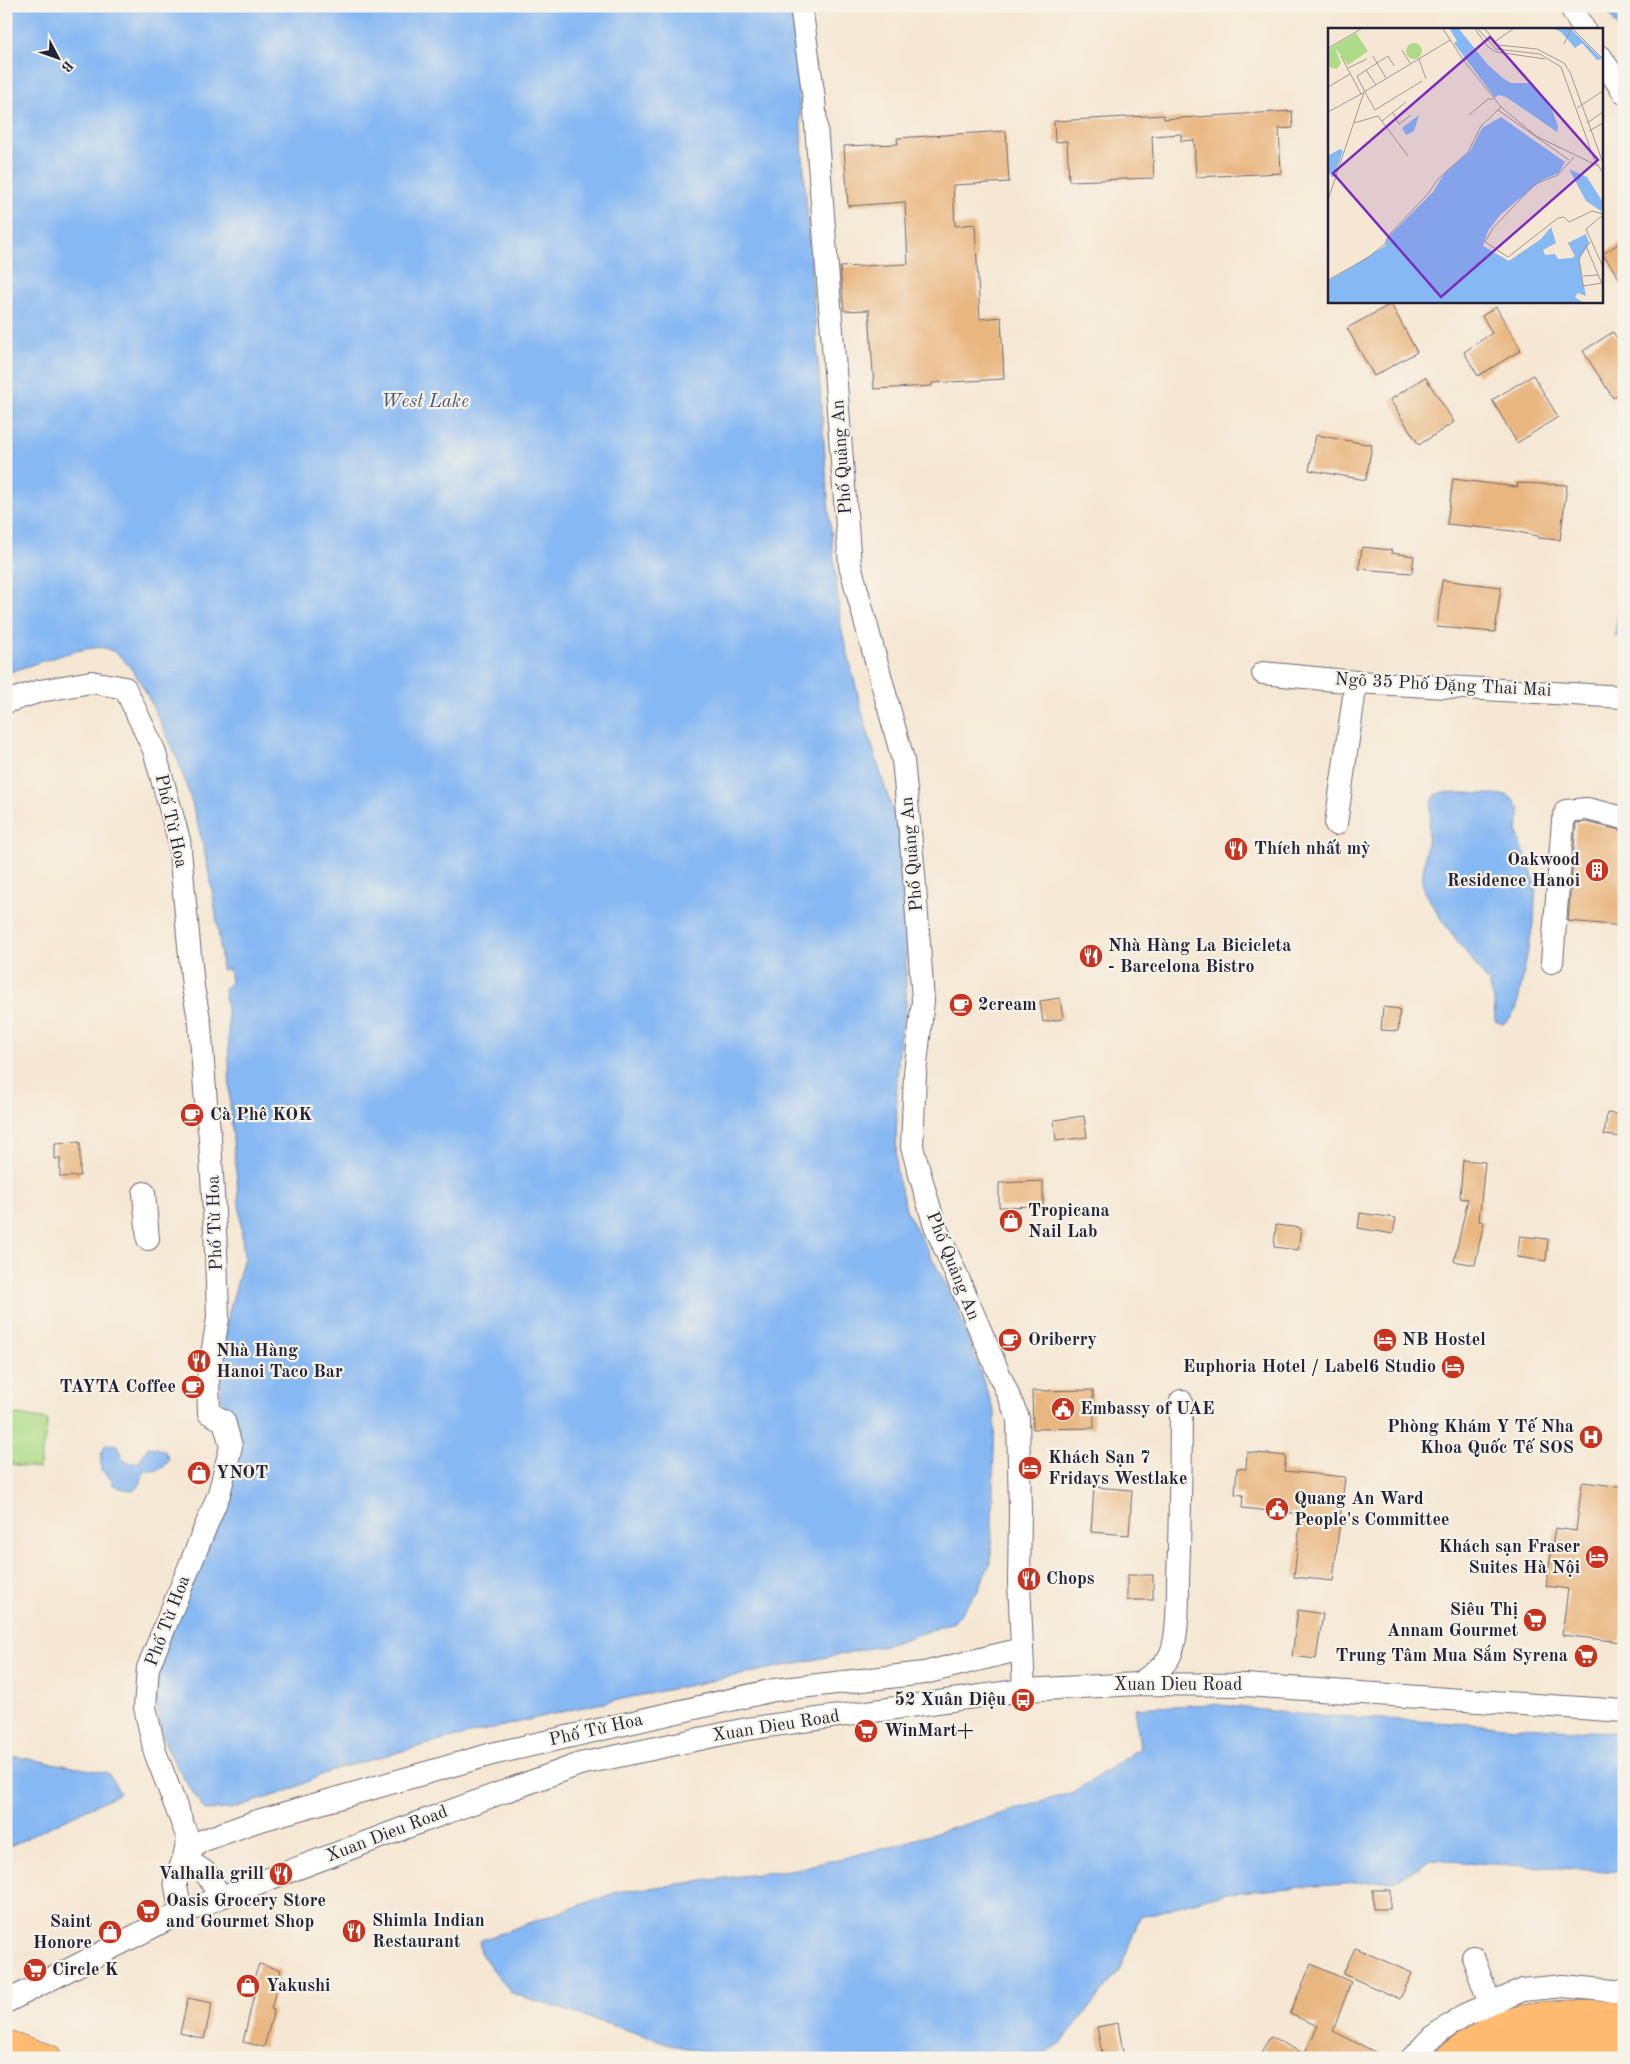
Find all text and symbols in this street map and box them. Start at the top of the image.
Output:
inset map [1328,28,1602,302]
north arrow [32,32,82,82]
text: B [58,58,76,74]
water label: West Lake [381,393,469,412]
street label: Phố Quảng An [828,399,855,515]
street label: Ngõ 35 Phố Đặng Thai Mai [1334,669,1552,700]
street label: Phố Từ Hoa [151,772,192,870]
street label: Phố Quảng An [897,796,926,912]
restaurant icon: Thích nhất mỳ [1223,836,1249,862]
place label: Thích nhất mỳ [1254,839,1371,858]
place label: Oakwood Residence Hanoi [1447,851,1580,890]
building icon: Oakwood Residence Hanoi [1584,857,1610,883]
place label: Nhà Hàng La Bicicleta - Barcelona Bistro [1108,937,1291,976]
restaurant icon: Nhà Hàng La Bicicleta - Barcelona Bistro [1078,943,1104,969]
cafe icon: 2cream [948,992,974,1018]
place label: 2cream [978,996,1037,1014]
cafe icon: Cà Phê KOK [179,1102,205,1128]
place label: Cà Phê KOK [210,1106,312,1124]
street label: Phố Từ Hoa [203,1175,226,1271]
place label: Tropicana Nail Lab [1028,1202,1110,1241]
shop icon: Tropicana Nail Lab [998,1208,1024,1234]
street label: Phố Quảng An [923,1209,984,1323]
cafe icon: Oriberry [997,1327,1023,1353]
hotel icon: NB Hostel [1372,1327,1398,1353]
place label: Oriberry [1028,1331,1097,1349]
place label: NB Hostel [1402,1331,1486,1349]
place label: Nhà Hàng Hanoi Taco Bar [216,1342,343,1381]
restaurant icon: Nhà Hàng Hanoi Taco Bar [186,1348,212,1374]
hotel icon: Euphoria Hotel / Label6 Studio [1440,1354,1466,1380]
place label: Euphoria Hotel / Label6 Studio [1183,1358,1436,1376]
cafe icon: TAYTA Coffee [180,1374,206,1400]
place label: TAYTA Coffee [60,1378,176,1396]
public building icon: Embassy of UAE [1050,1396,1076,1422]
place label: Embassy of UAE [1080,1400,1214,1418]
place label: Phòng Khám Y Tế Nha Khoa Quốc Tế SOS [1387,1417,1574,1457]
hospital icon: Phòng Khám Y Tế Nha Khoa Quốc Tế SOS [1578,1424,1604,1450]
place label: Khách Sạn 7 Fridays Westlake [1048,1449,1187,1488]
hotel icon: Khách Sạn 7 Fridays Westlake [1017,1455,1043,1481]
shop icon: YNOT [186,1460,212,1486]
place label: YNOT [216,1464,268,1482]
place label: Quang An Ward People's Committee [1294,1490,1449,1529]
public building icon: Quang An Ward People's Committee [1264,1496,1290,1522]
place label: Khách sạn Fraser Suites Hà Nội [1438,1538,1580,1577]
hotel icon: Khách sạn Fraser Suites Hà Nội [1584,1544,1610,1570]
restaurant icon: Chops [1016,1566,1042,1592]
place label: Chops [1046,1570,1095,1588]
street label: Phố Từ Hoa [142,1573,194,1669]
place label: Siêu Thị Annam Gourmet [1387,1601,1518,1640]
supermarket icon: Siêu Thị Annam Gourmet [1522,1607,1548,1633]
supermarket icon: Trung Tâm Mua Sắm Syrena [1573,1643,1599,1669]
place label: Trung Tâm Mua Sắm Syrena [1336,1644,1568,1665]
street label: Xuan Dieu Road [1114,1676,1242,1694]
bus stop icon: 52 Xuân Diệu [1010,1687,1036,1713]
place label: 52 Xuân Diệu [895,1691,1006,1709]
street label: Xuan Dieu Road [711,1707,841,1745]
street label: Phố Từ Hoa [547,1709,645,1750]
supermarket icon: WinMart+ [853,1718,879,1744]
place label: WinMart+ [884,1722,974,1740]
street label: Xuan Dieu Road [324,1803,450,1865]
restaurant icon: Valhalla grill [268,1861,294,1887]
place label: Valhalla grill [158,1865,264,1883]
place label: Oasis Grocery Store and Gourmet Shop [166,1892,326,1931]
supermarket icon: Oasis Grocery Store and Gourmet Shop [135,1898,161,1924]
place label: Shimla Indian Restaurant [372,1912,485,1951]
place label: Saint Honore [33,1913,92,1952]
restaurant icon: Shimla Indian Restaurant [341,1918,367,1944]
shop icon: Saint Honore [97,1919,123,1945]
supermarket icon: Circle K [22,1957,48,1983]
place label: Circle K [52,1961,119,1979]
shop icon: Yakushi [235,1973,261,1999]
place label: Yakushi [266,1977,330,1995]

